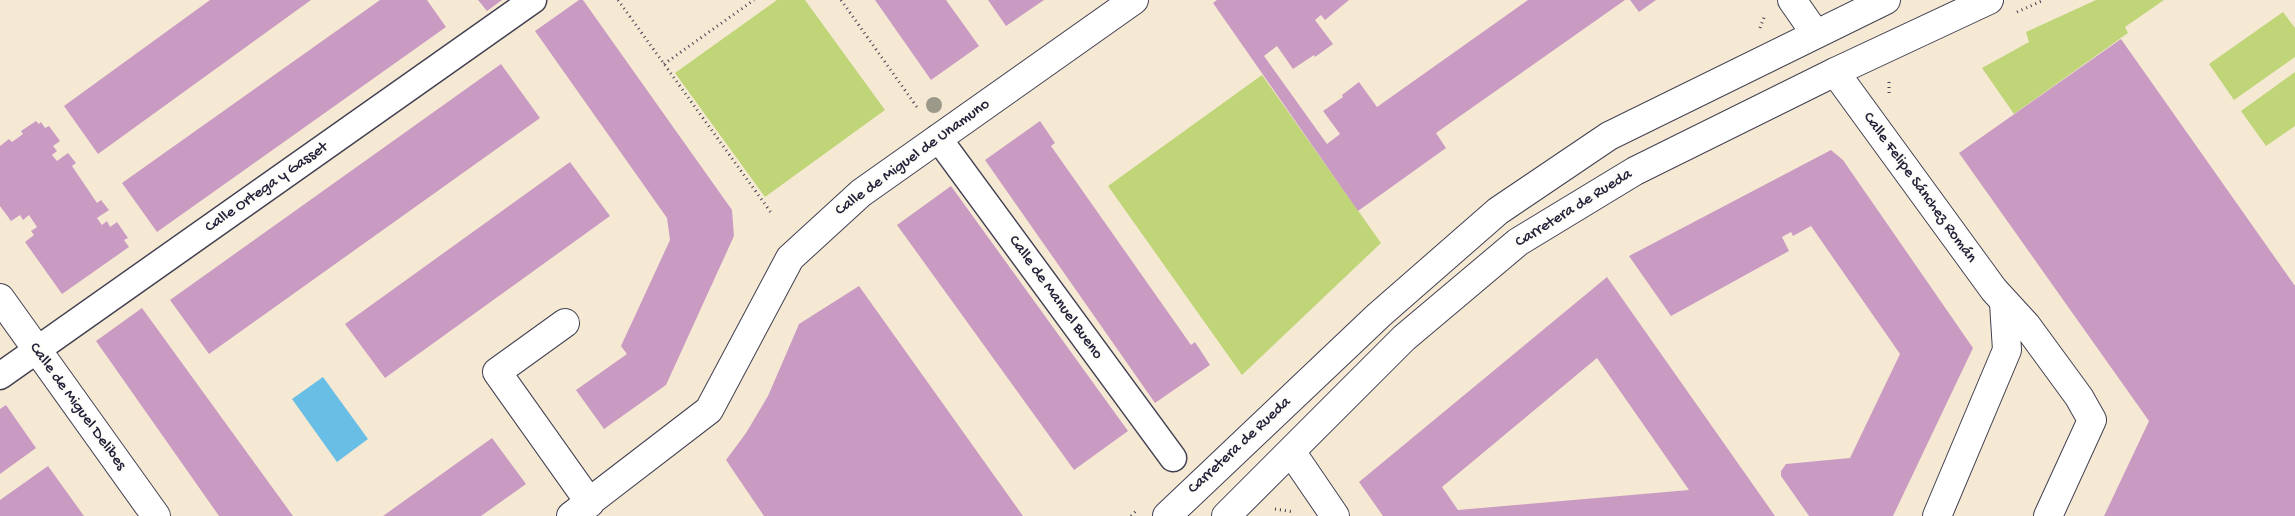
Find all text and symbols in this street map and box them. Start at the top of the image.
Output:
street label: Calle de Miguel de Unamuno [832,95,994,221]
street label: Calle Felipe Sánchez Román [1858,109,1980,267]
street label: Calle Ortega y Gasset [202,138,332,238]
street label: Carretera de Rueda [1512,165,1636,253]
street label: Calle de Manuel Bueno [1004,232,1106,364]
street label: Calle de Miguel Delibes [24,339,130,475]
street label: Carretera de Rueda [1184,393,1296,499]

